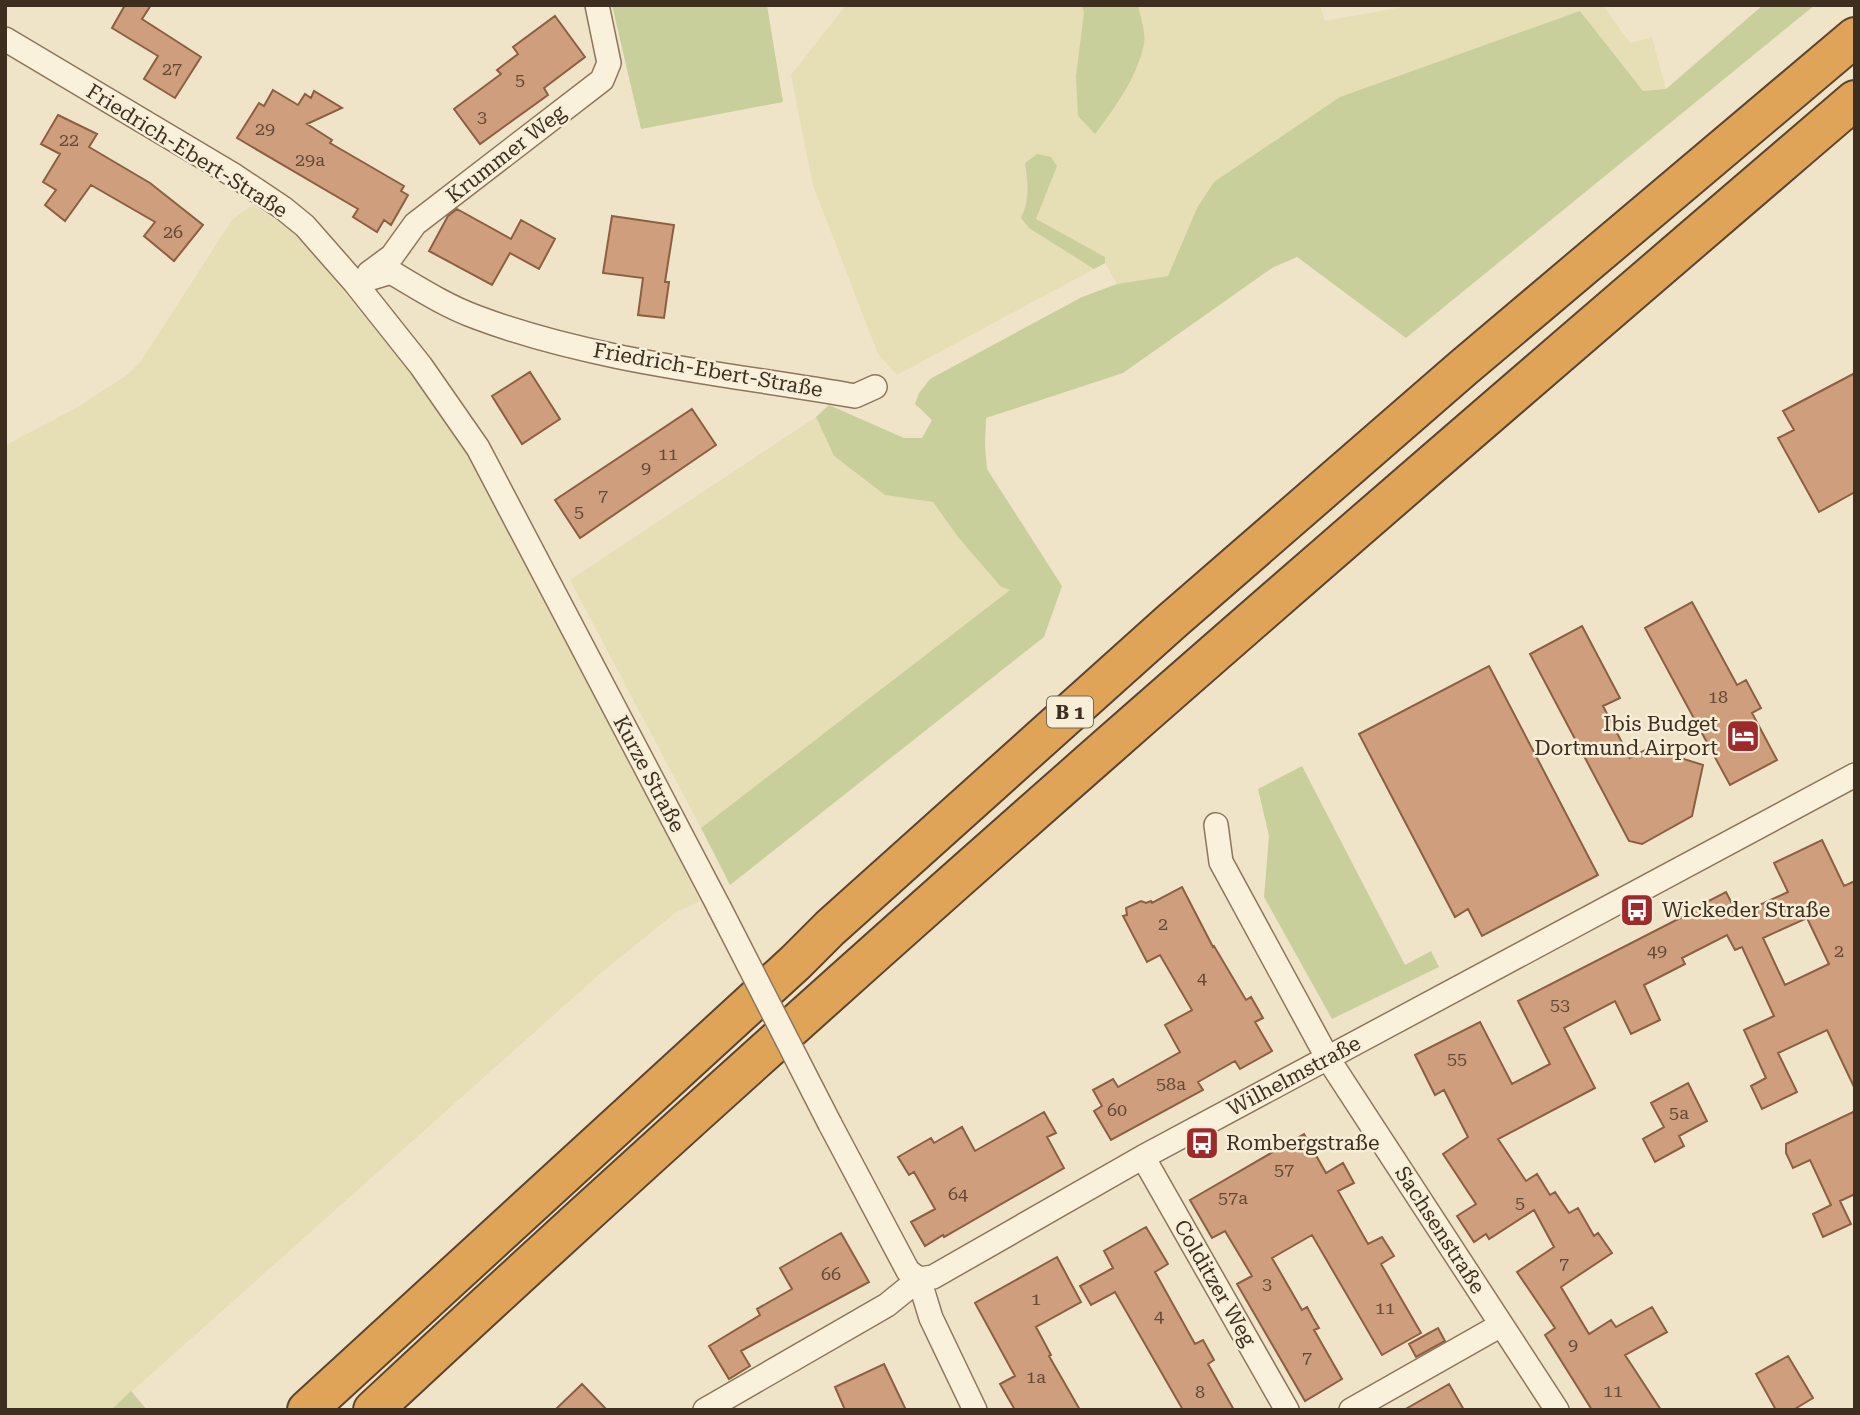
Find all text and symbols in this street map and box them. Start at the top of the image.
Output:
house number: 27 [162,58,182,79]
house number: 5 [515,69,525,90]
street label: Friedrich-Ebert-Straße [82,79,292,223]
street label: Krummer Weg [442,100,570,208]
house number: 3 [477,106,487,127]
house number: 29 [255,118,275,139]
house number: 22 [59,129,79,150]
house number: 29a [295,149,325,170]
house number: 26 [163,221,183,242]
street label: Friedrich-Ebert-Straße [591,338,825,402]
house number: 11 [658,443,678,464]
house number: 9 [641,457,651,478]
house number: 7 [598,485,608,506]
house number: 5 [574,501,584,522]
house number: 18 [1708,686,1728,707]
road number: B 1 [1047,696,1093,727]
street label: Kurze Straße [608,712,690,836]
place label: Ibis Budget Dortmund Airport [1534,712,1718,760]
hotel icon: Ibis Budget Dortmund Airport [1724,717,1762,755]
bus stop icon: Wickeder Straße [1618,891,1656,929]
place label: Wickeder Straße [1662,898,1830,922]
house number: 2 [1158,913,1168,934]
house number: 49 [1647,940,1667,961]
house number: 2 [1834,940,1844,961]
house number: 4 [1197,967,1207,988]
house number: 53 [1550,994,1570,1015]
street label: Wilhelmstraße [1223,1031,1365,1121]
house number: 55 [1447,1048,1467,1069]
house number: 58a [1156,1073,1186,1094]
house number: 60 [1107,1099,1127,1120]
house number: 5a [1669,1102,1689,1123]
bus stop icon: Rombergstraße [1183,1124,1221,1162]
place label: Rombergstraße [1226,1131,1379,1155]
house number: 57 [1274,1159,1294,1180]
street label: Sachsenstraße [1390,1162,1490,1298]
house number: 64 [948,1183,968,1204]
house number: 57a [1218,1187,1248,1208]
house number: 5 [1515,1192,1525,1213]
street label: Colditzer Weg [1169,1216,1261,1350]
house number: 7 [1559,1253,1569,1274]
house number: 66 [821,1263,841,1284]
house number: 3 [1262,1273,1272,1294]
house number: 1 [1031,1288,1041,1309]
house number: 11 [1375,1297,1395,1318]
house number: 4 [1154,1305,1164,1326]
house number: 9 [1568,1334,1578,1355]
house number: 7 [1302,1347,1312,1368]
house number: 1a [1026,1366,1046,1387]
house number: 11 [1603,1380,1623,1401]
house number: 8 [1195,1381,1205,1402]

